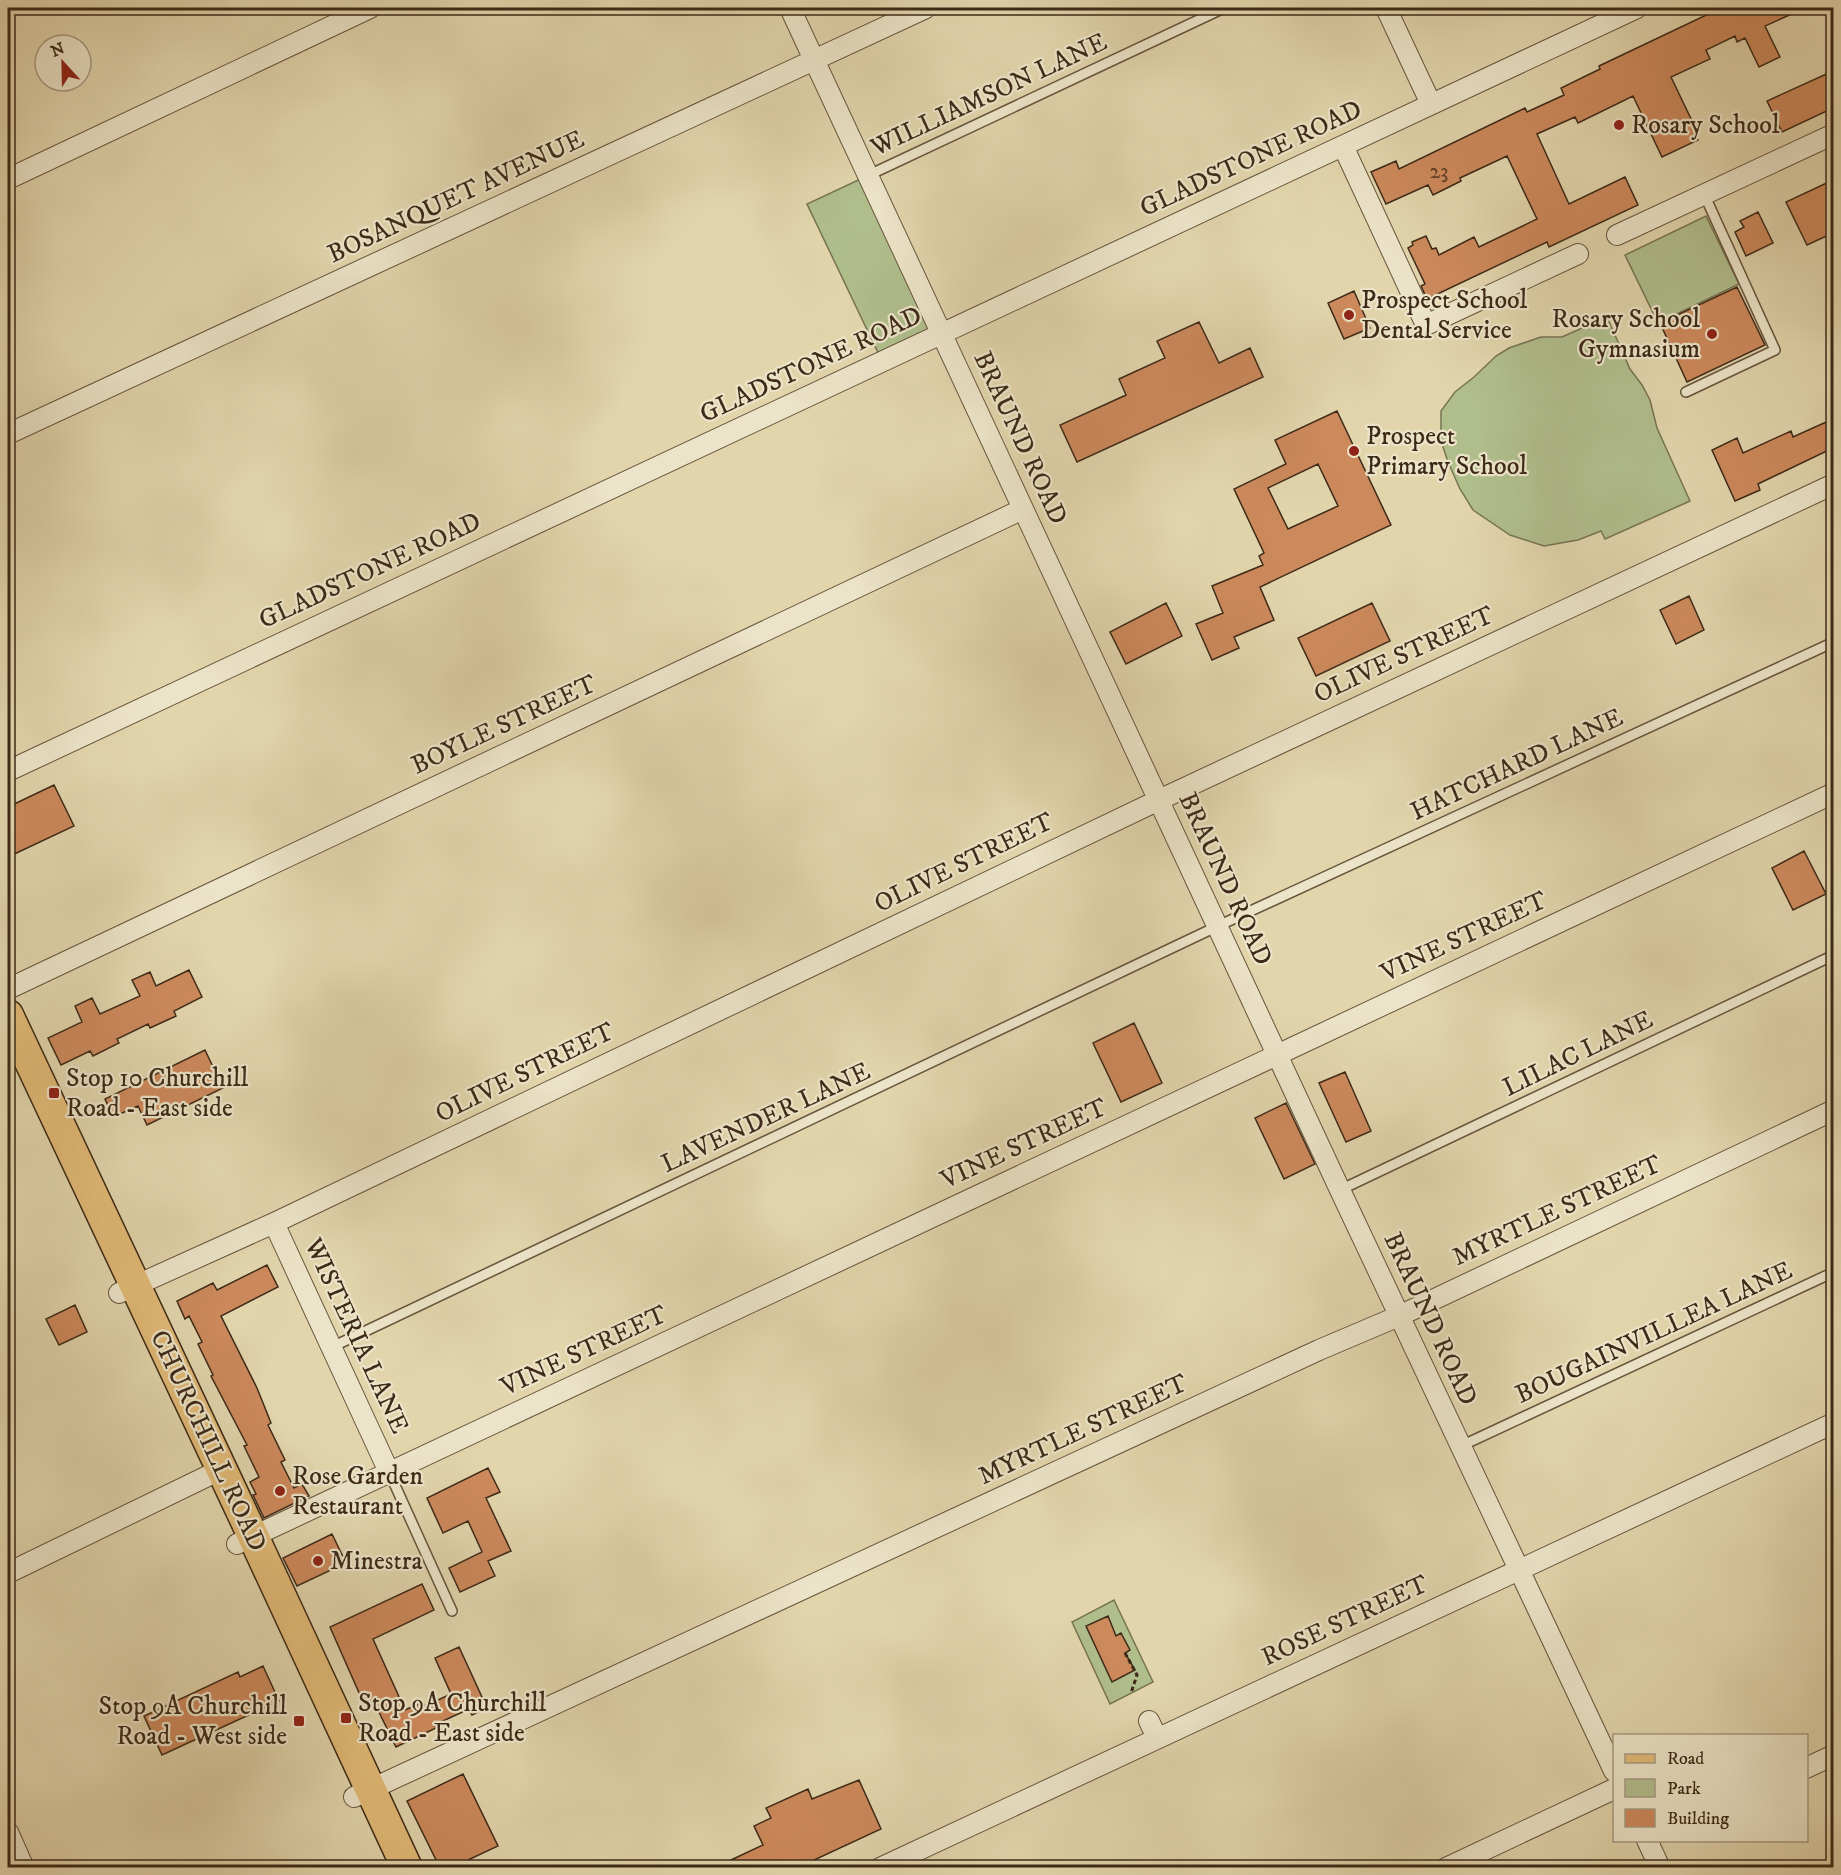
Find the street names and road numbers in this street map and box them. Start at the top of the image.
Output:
street label: WILLIAMSON LANE [865,26,1113,165]
street label: GLADSTONE ROAD [1135,93,1367,225]
street label: BOSANQUET AVENUE [322,123,590,271]
street label: GLADSTONE ROAD [695,299,927,431]
street label: BRAUND ROAD [965,346,1075,530]
street label: GLADSTONE ROAD [254,505,486,637]
street label: OLIVE STREET [1309,599,1500,711]
street label: BOYLE STREET [406,667,602,782]
street label: HATCHARD LANE [1405,701,1629,829]
street label: BRAUND ROAD [1170,787,1280,971]
street label: OLIVE STREET [869,805,1059,921]
street label: VINE STREET [1375,884,1553,990]
street label: LILAC LANE [1497,1003,1659,1105]
street label: OLIVE STREET [430,1015,620,1131]
street label: LAVENDER LANE [656,1055,876,1181]
street label: VINE STREET [935,1091,1113,1197]
street label: MYRTLE STREET [1447,1148,1667,1274]
street label: BRAUND ROAD [1375,1227,1485,1411]
street label: WISTERIA LANE [296,1232,416,1439]
street label: BOUGAINVILLEA LANE [1510,1254,1798,1412]
street label: VINE STREET [495,1298,673,1404]
street label: CHURCHILL ROAD [142,1325,274,1557]
street label: MYRTLE STREET [973,1367,1193,1493]
street label: ROSE STREET [1256,1568,1434,1674]

